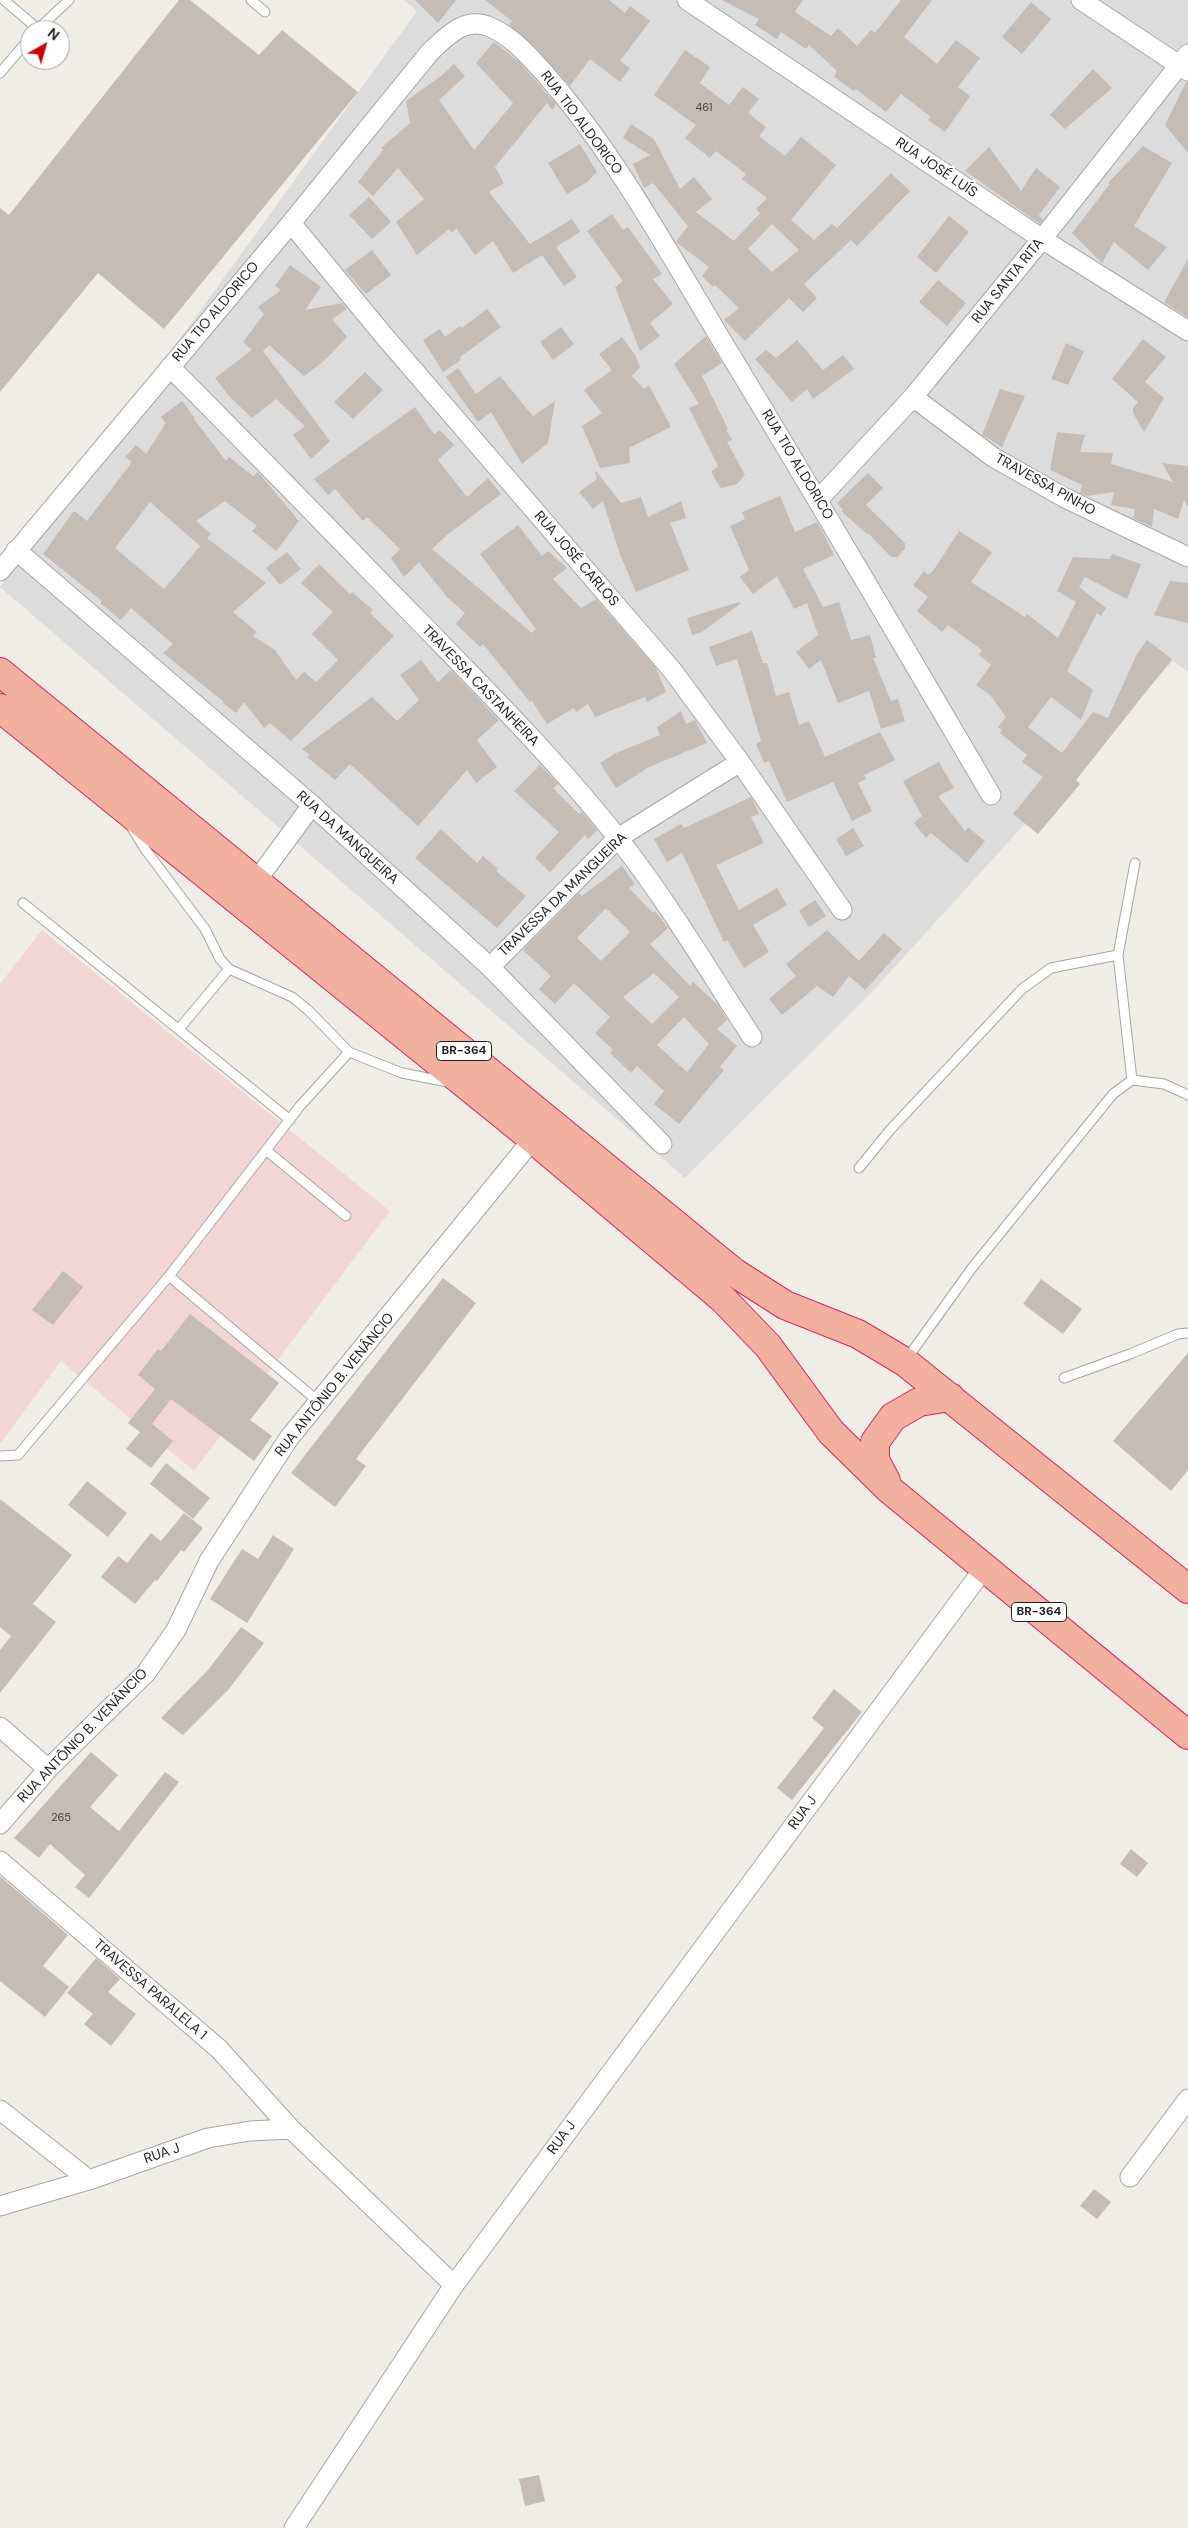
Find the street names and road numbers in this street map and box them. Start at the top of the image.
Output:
street label: RUA TIO ALDORICO [537,68,625,178]
street label: RUA JOSÉ LUÍS [892,134,980,202]
street label: RUA SANTA RITA [969,235,1047,327]
street label: RUA TIO ALDORICO [169,259,263,365]
street label: RUA TIO ALDORICO [758,407,836,523]
street label: TRAVESSA PINHO [992,450,1098,520]
street label: RUA JOSÉ CARLOS [530,508,622,610]
street label: TRAVESSA CASTANHEIRA [418,622,542,750]
street label: RUA DA MANGUEIRA [293,788,401,888]
street label: TRAVESSA DA MANGUEIRA [495,829,631,961]
road number: BR-364 [436,1042,492,1060]
street label: RUA ANTÔNIO B. VENÂNCIO [272,1310,398,1460]
road number: BR-364 [1012,1602,1066,1621]
street label: RUA ANTÔNIO B. VENÂNCIO [15,1666,151,1806]
street label: RUA J [785,1793,821,1833]
street label: TRAVESSA PARALELA 1 [90,1936,210,2044]
street label: RUA J [544,2118,580,2158]
street label: RUA J [142,2140,182,2168]

